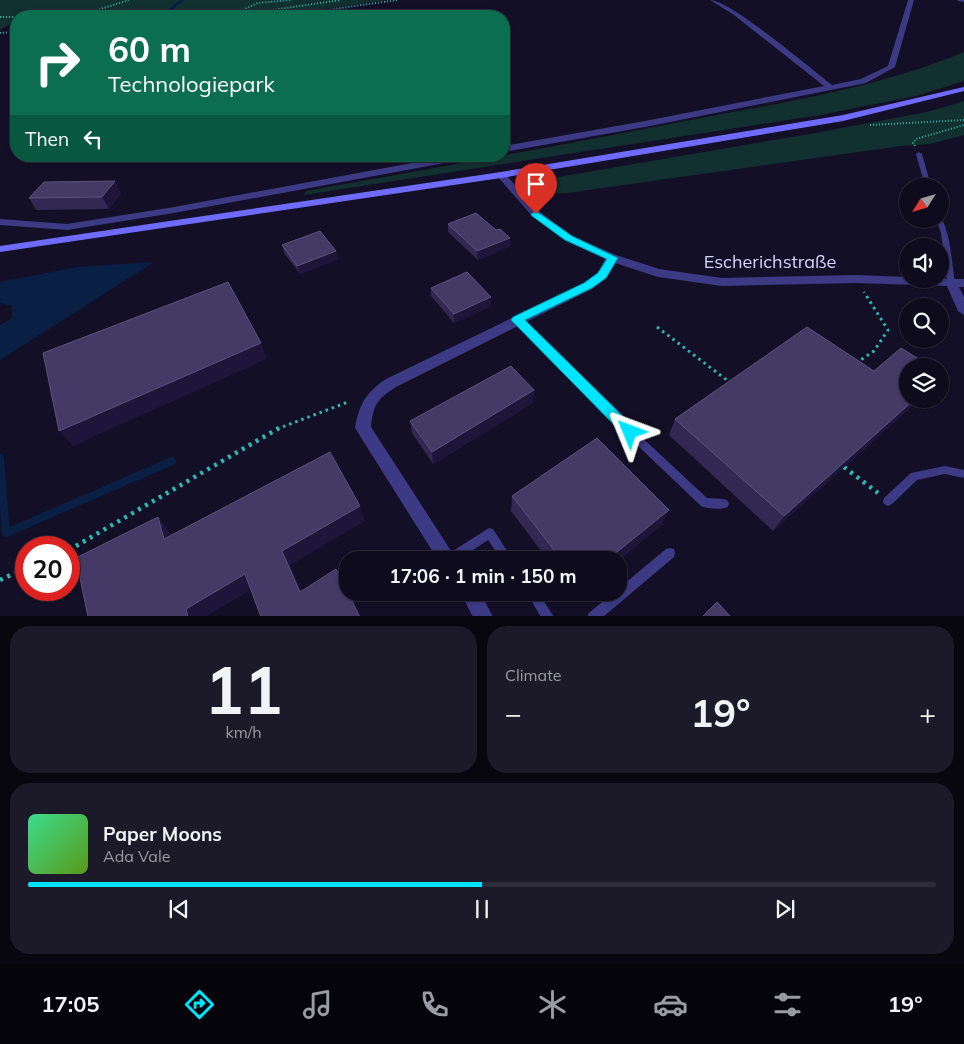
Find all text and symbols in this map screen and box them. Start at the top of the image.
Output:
text: 60 m [108,27,191,71]
icon: right [25,30,90,95]
text: Technologiepark [108,70,275,98]
icon: left [79,125,107,153]
text: Then [25,127,69,151]
pin [515,163,557,214]
icon: arrive [522,170,550,198]
north arrow [899,178,949,228]
map controls [899,178,949,408]
button: sound [899,238,949,288]
street label: Escherichstraße [704,250,836,273]
button: search [899,298,949,348]
button: layers [899,358,949,408]
position arrow [603,405,655,457]
speed limit sign: 20 [15,536,80,601]
text: 17:06 · 1 min · 150 m [389,564,577,588]
text: 11 [204,649,283,730]
text: Climate [505,665,561,685]
text: 19° [690,689,751,737]
text: − [505,696,522,731]
text: + [919,696,936,731]
text: km/h [225,722,262,742]
text: Paper Moons [103,822,222,846]
text: Ada Vale [103,846,170,866]
icon: previous [165,895,193,923]
icon: pause [468,895,496,923]
icon: next [771,895,799,923]
icon: directions [182,987,217,1022]
icon: music [300,987,335,1022]
icon: phone [417,987,452,1022]
icon: climate [535,987,570,1022]
icon: car [653,987,688,1022]
icon: filters [770,987,805,1022]
text: 17:05 [41,990,100,1018]
text: 19° [888,990,923,1018]

